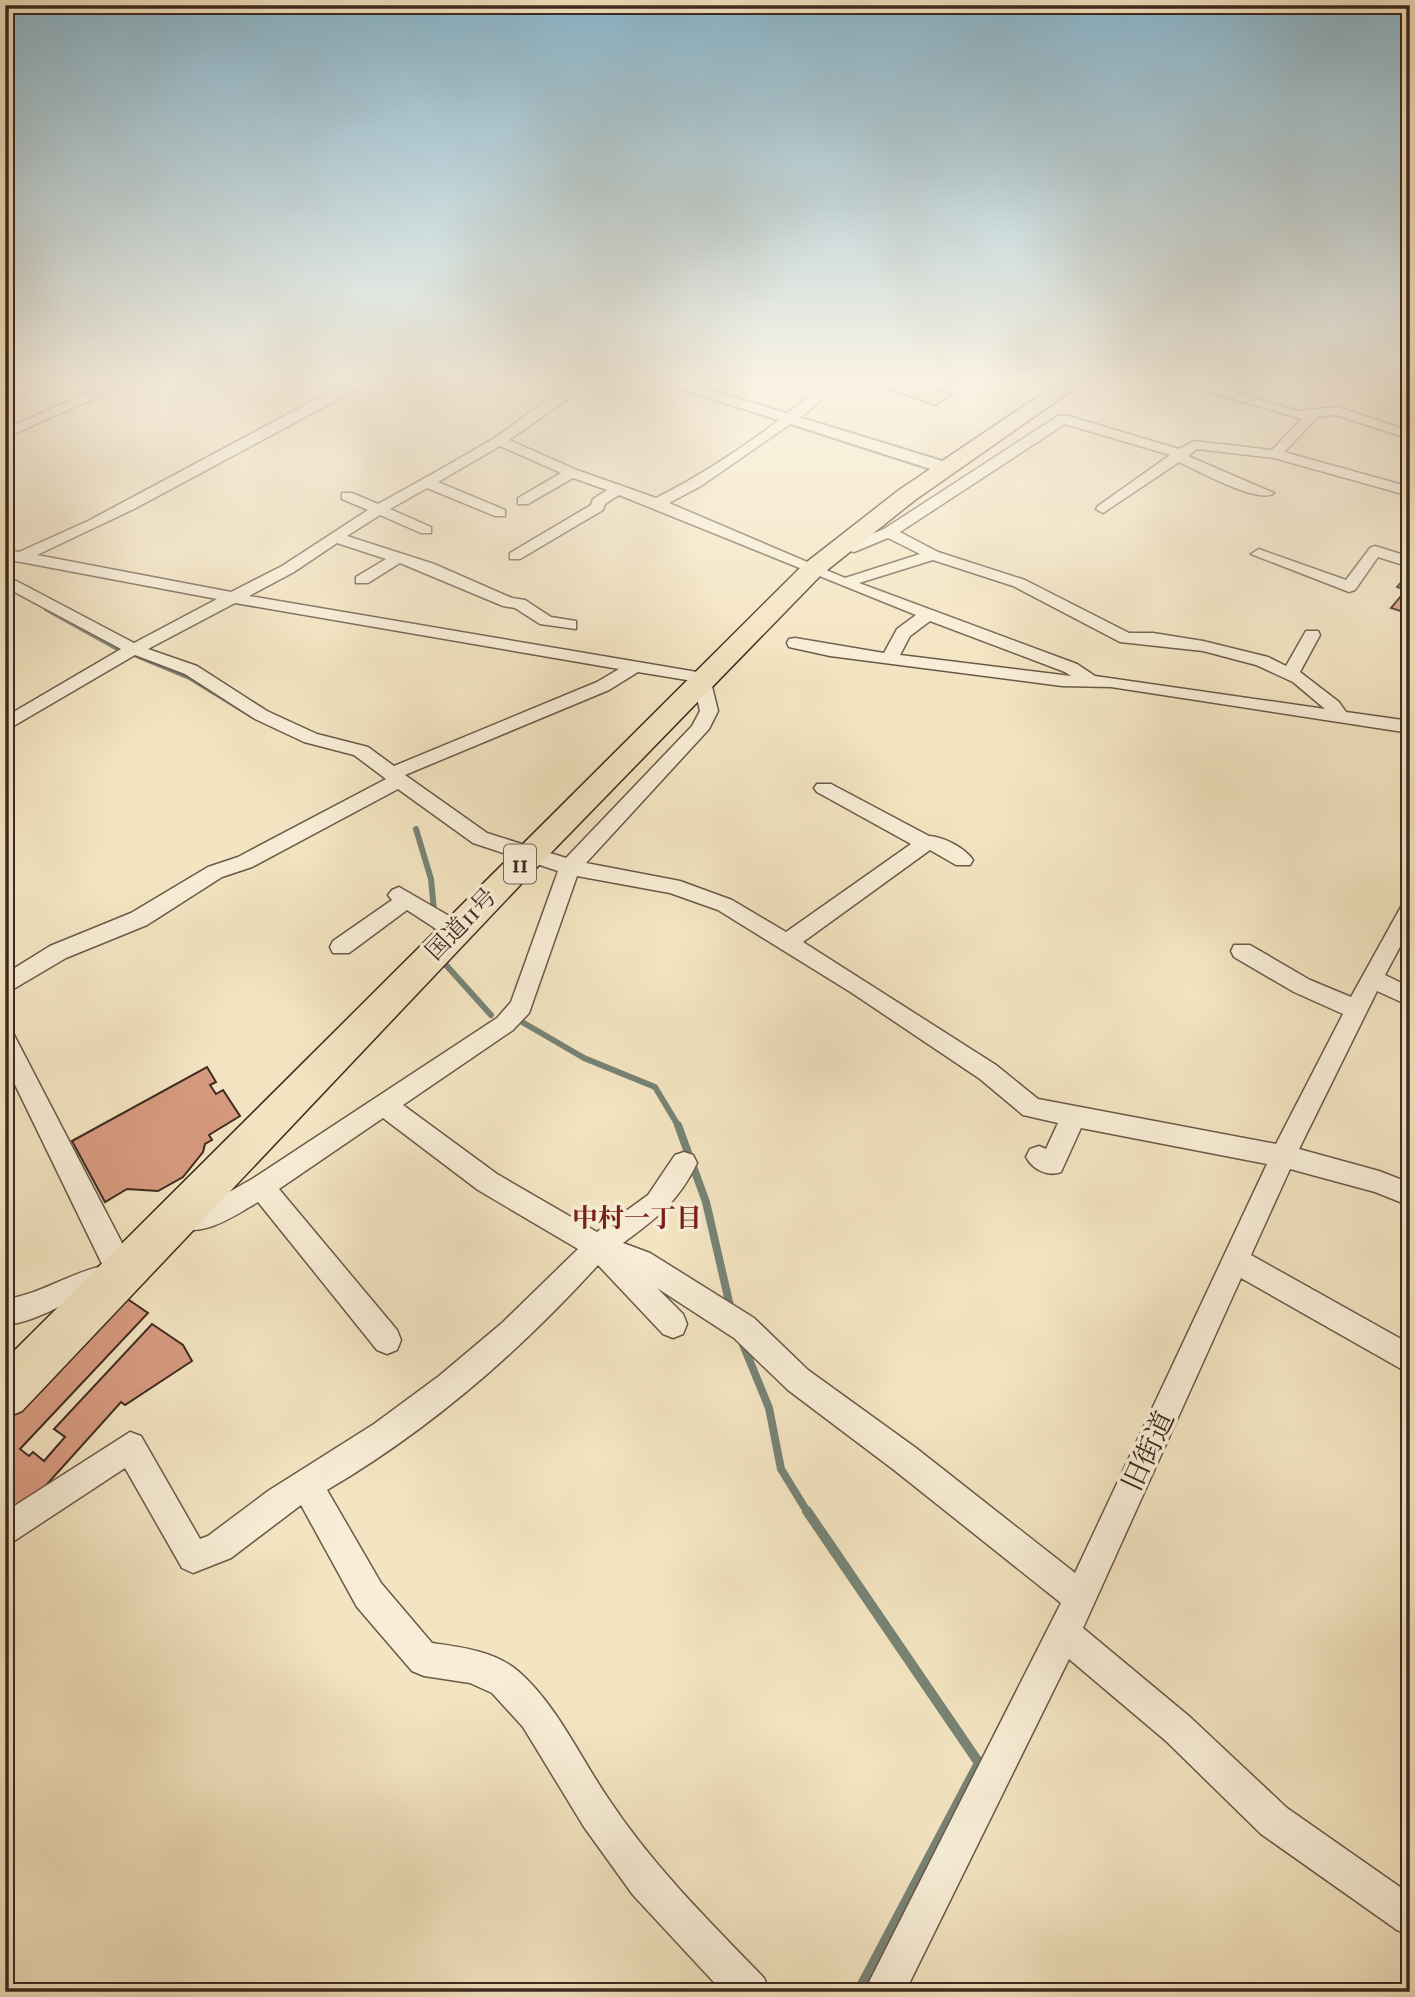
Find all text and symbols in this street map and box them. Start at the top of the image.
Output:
road number: 11 [504,844,536,884]
street label: 国道11号 [420,882,502,966]
district label: 中村一丁目 [572,1203,702,1234]
street label: 旧街道 [1115,1406,1181,1496]

